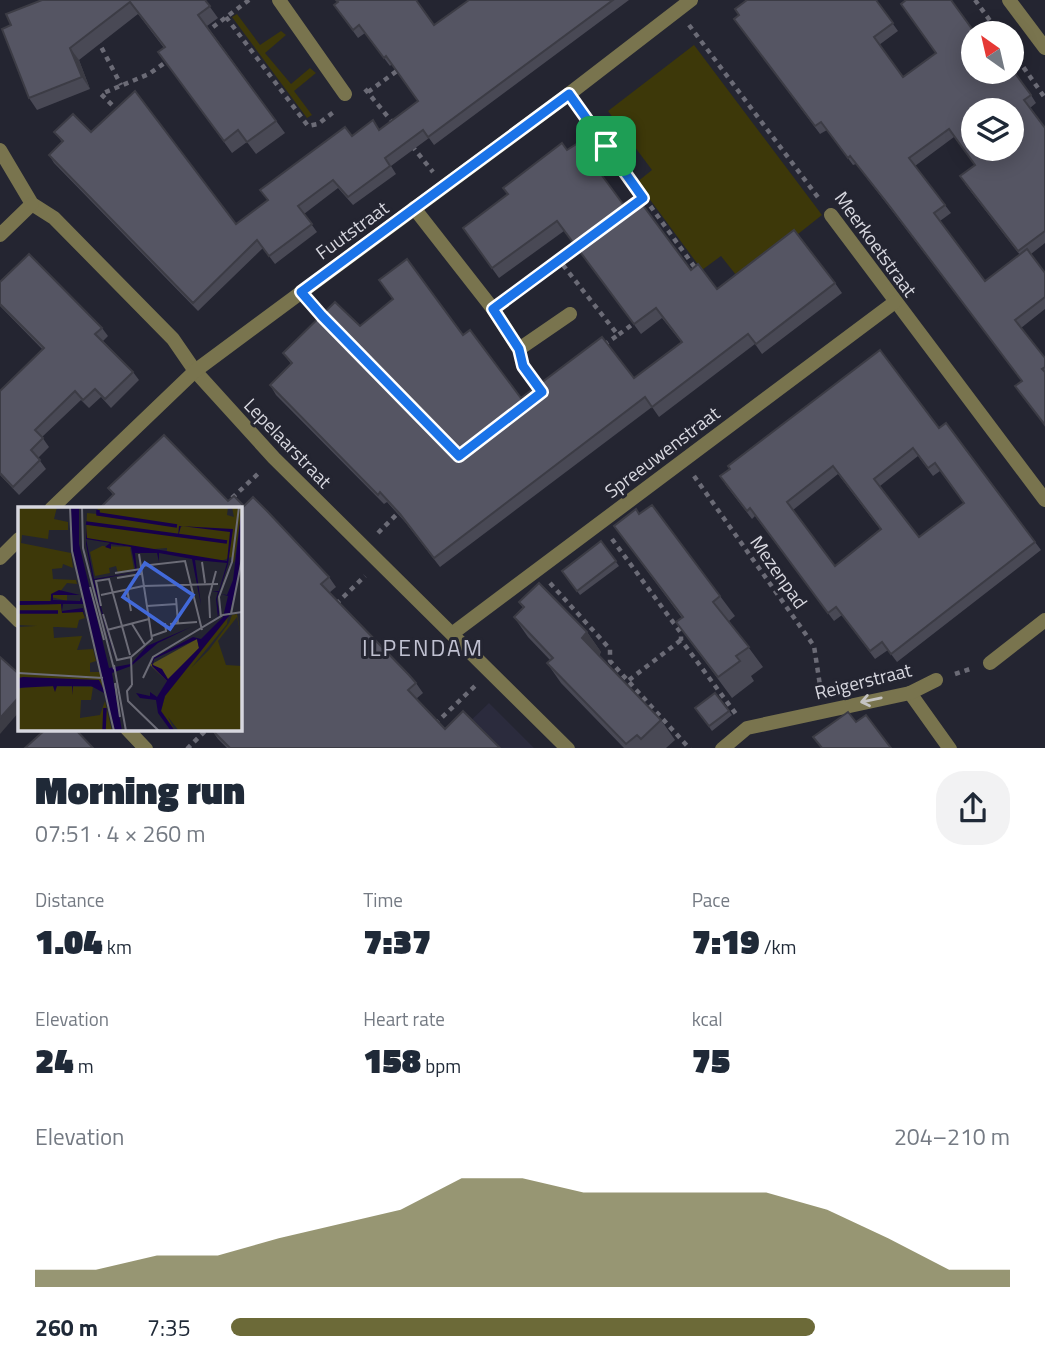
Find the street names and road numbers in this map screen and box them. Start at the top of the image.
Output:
street label: Meerkoetstraat [828,185,925,303]
street label: Fuutstraat [309,193,395,266]
street label: Lepelaarstraat [238,391,339,495]
street label: Spreeuwenstraat [598,398,726,505]
street label: Mezenpad [744,529,815,614]
street label: Reigerstraat [811,654,915,707]

